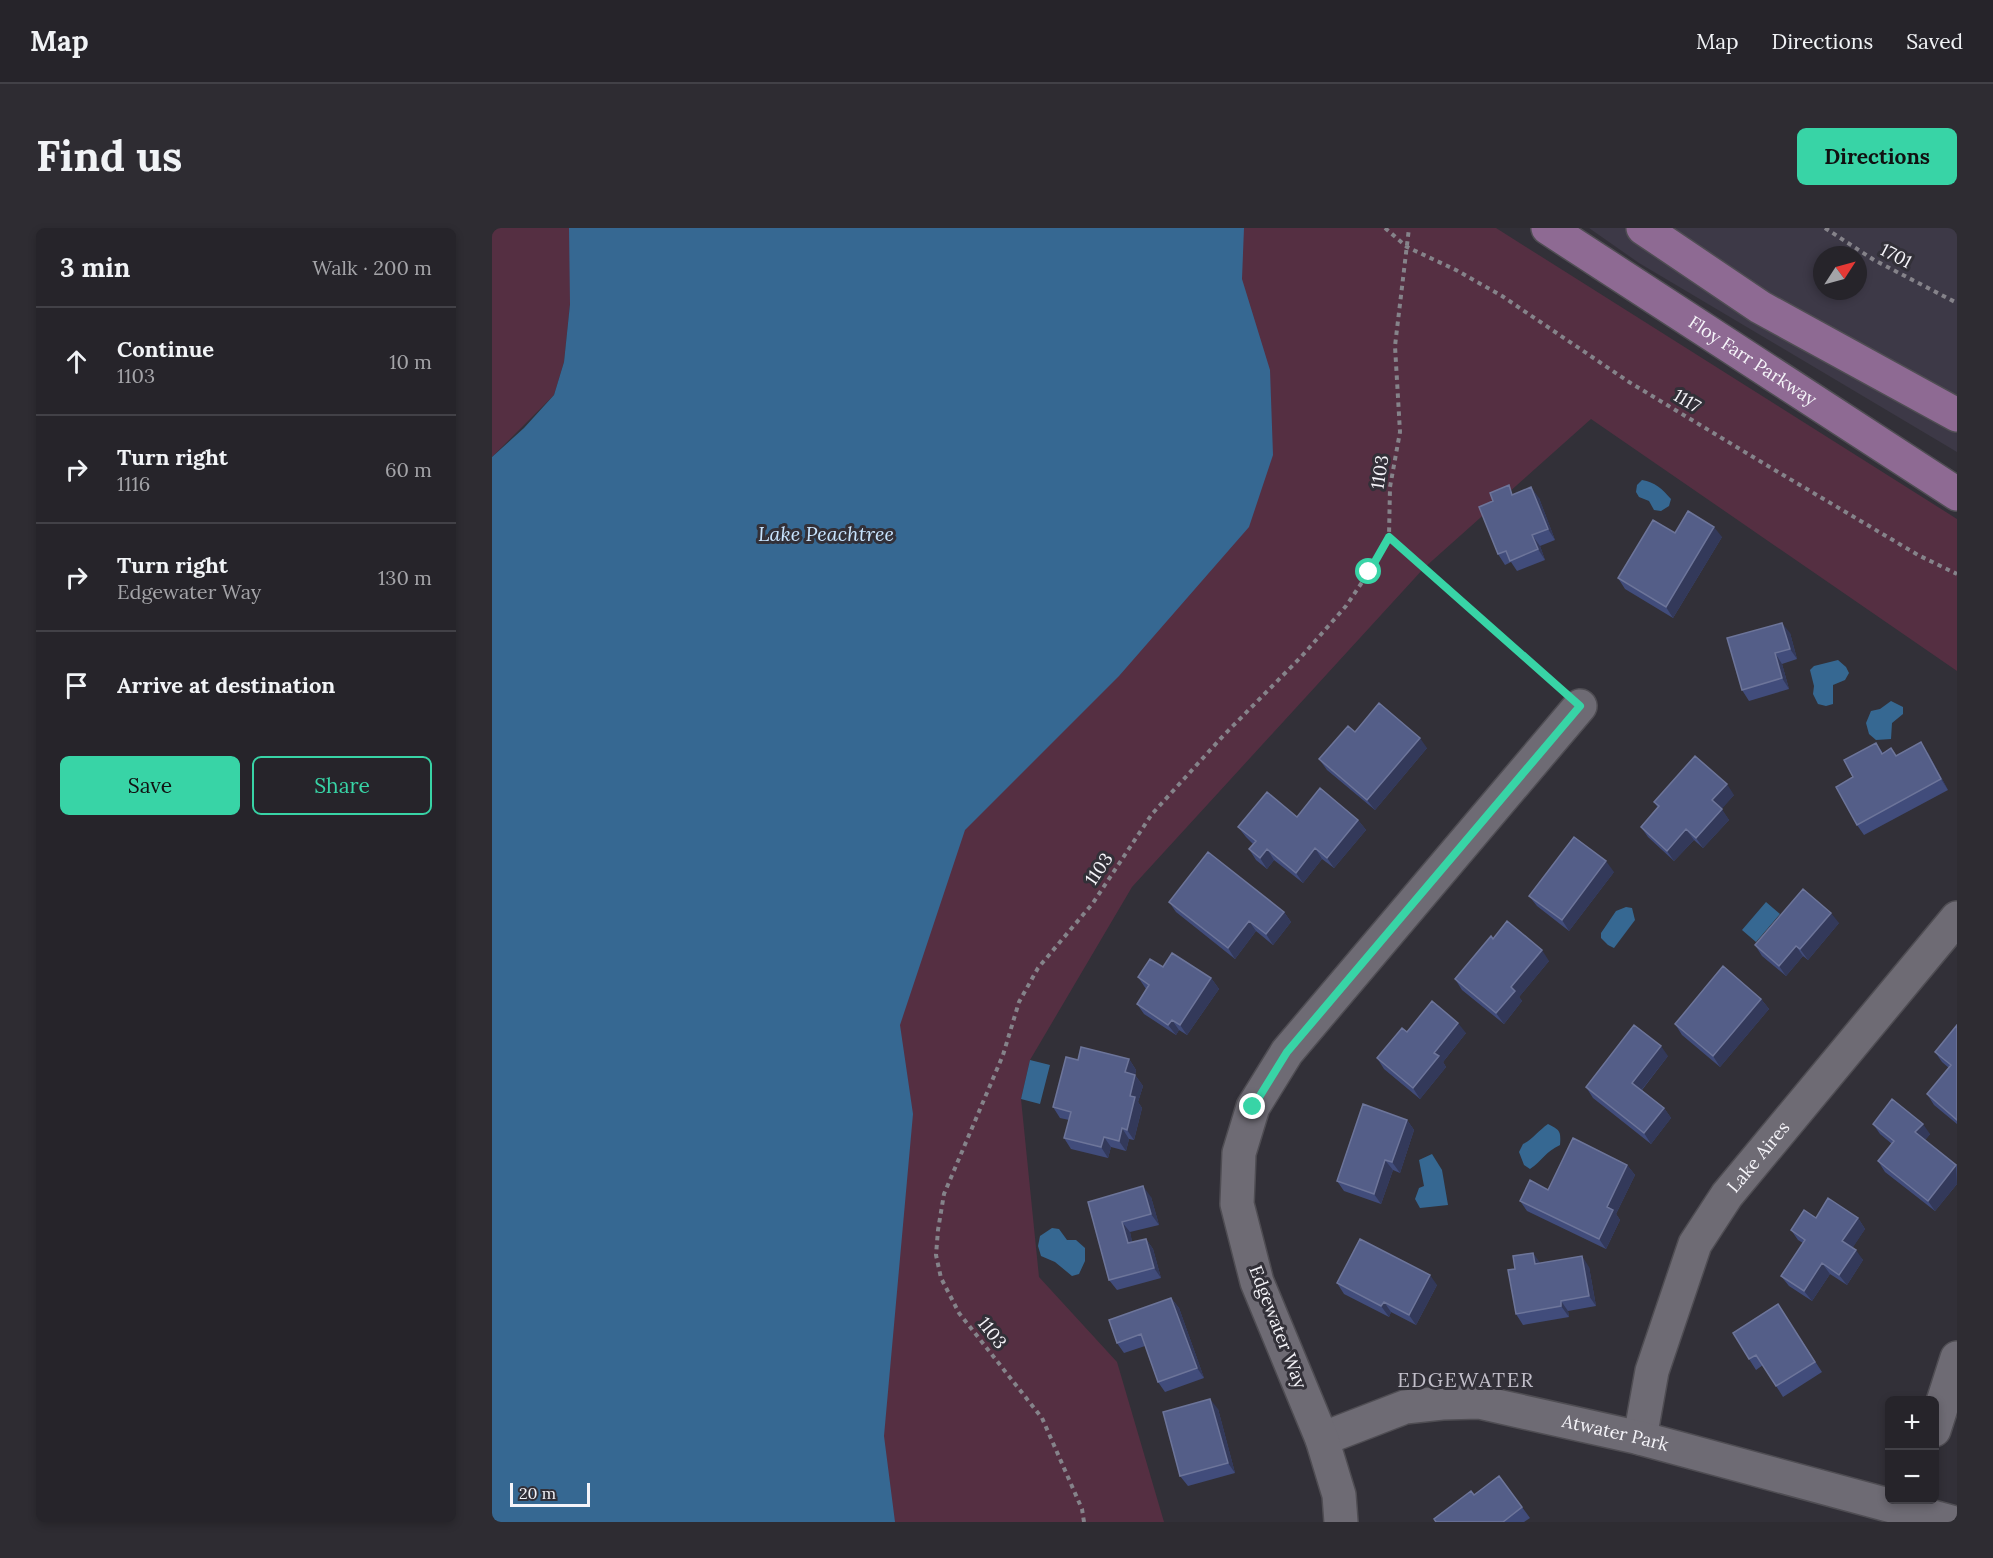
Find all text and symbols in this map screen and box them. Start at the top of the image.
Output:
text: Map [30,23,89,59]
text: Map [1696,28,1739,55]
text: Directions [1772,28,1873,55]
text: Saved [1906,28,1963,55]
button: Directions [1797,128,1957,185]
text: Find us [36,129,182,183]
street label: 1701 [1876,238,1916,273]
north arrow [1813,246,1867,300]
text: 3 min [60,251,130,284]
text: Walk · 200 m [312,255,432,280]
street label: Floy Farr Parkway [1684,310,1822,411]
text: Continue [117,335,214,363]
icon: ahead [60,345,93,378]
text: 10 m [389,349,432,374]
text: 1103 [117,363,155,388]
street label: 1117 [1669,384,1705,418]
text: Turn right [117,443,228,471]
icon: right [60,453,93,486]
street label: 1103 [1365,453,1394,491]
text: 60 m [385,457,432,482]
text: 1116 [117,471,150,496]
water label: Lake Peachtree [758,521,894,546]
text: Turn right [117,551,228,579]
route start [1355,558,1381,584]
icon: right [60,561,93,594]
text: 130 m [378,565,432,590]
text: Edgewater Way [117,579,261,604]
icon: arrive [60,669,93,702]
text: Arrive at destination [117,671,335,699]
button: Save [60,756,240,815]
button: Share [252,756,432,815]
street label: 1103 [1079,848,1118,889]
route end [1239,1093,1265,1119]
street label: Lake Aires [1722,1116,1795,1197]
street label: Edgewater Way [1244,1262,1313,1392]
street label: 1103 [973,1312,1012,1353]
district label: EDGEWATER [1397,1367,1535,1392]
map controls [1885,1396,1939,1504]
button: + [1885,1396,1939,1450]
street label: Atwater Park [1559,1409,1672,1456]
button: − [1885,1450,1939,1504]
scale bar [510,1480,590,1508]
text: 20 m [519,1483,556,1503]

